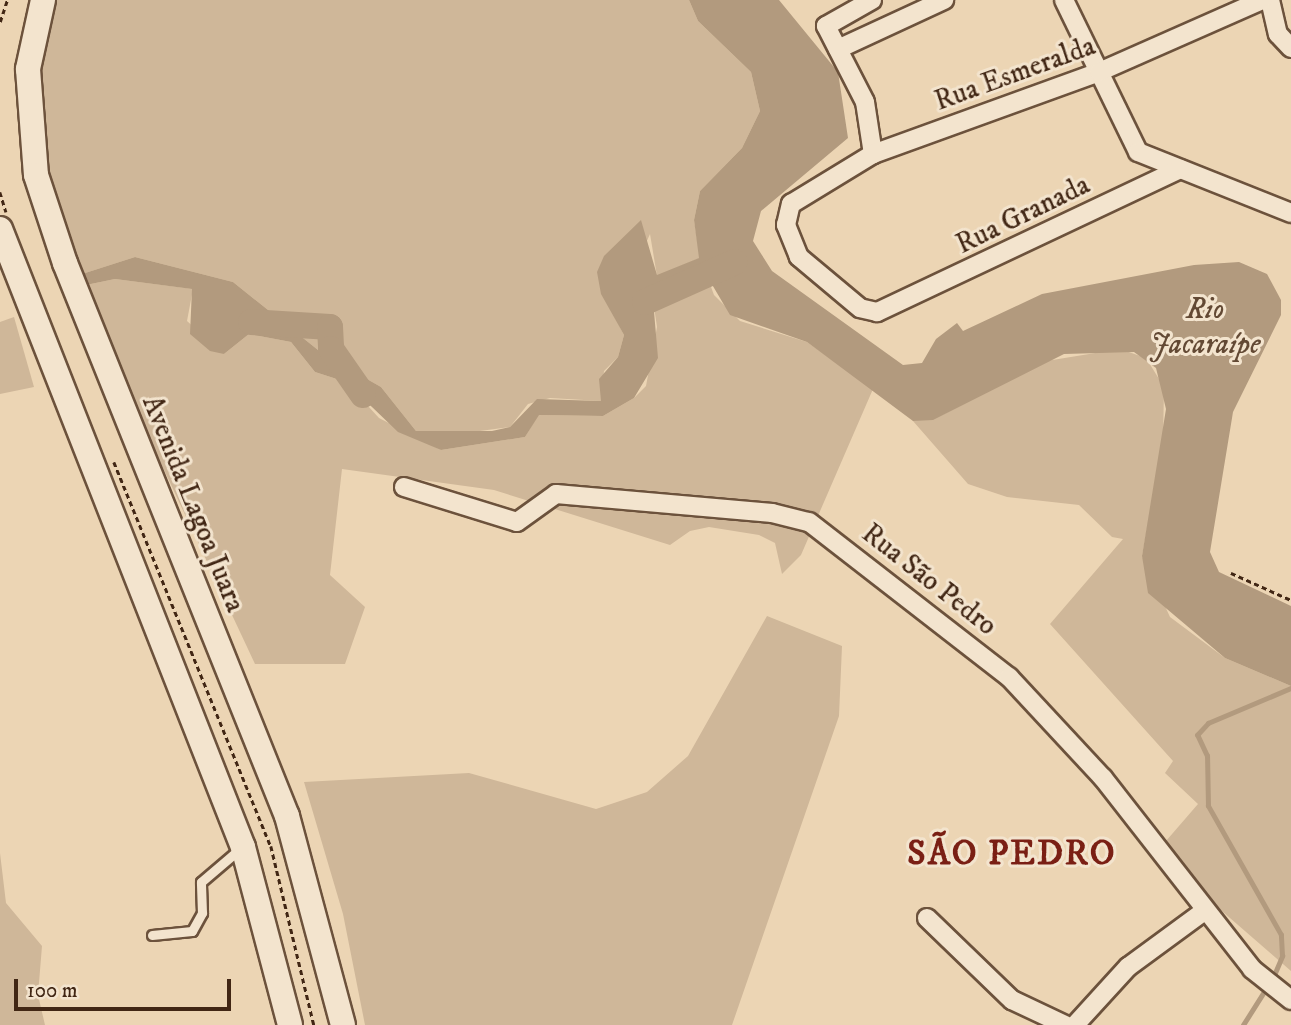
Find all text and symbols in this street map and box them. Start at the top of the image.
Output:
street label: Rua Esmeralda [930,29,1100,119]
street label: Rua Granada [951,168,1095,262]
water label: Rio Jacaraípe [1150,292,1260,362]
street label: Avenida Lagoa Juara [134,391,252,617]
street label: Rua São Pedro [855,517,1003,643]
district label: SÃO PEDRO [908,833,1116,875]
scale bar [18,965,234,1009]
text: 100 m [27,978,78,1004]

